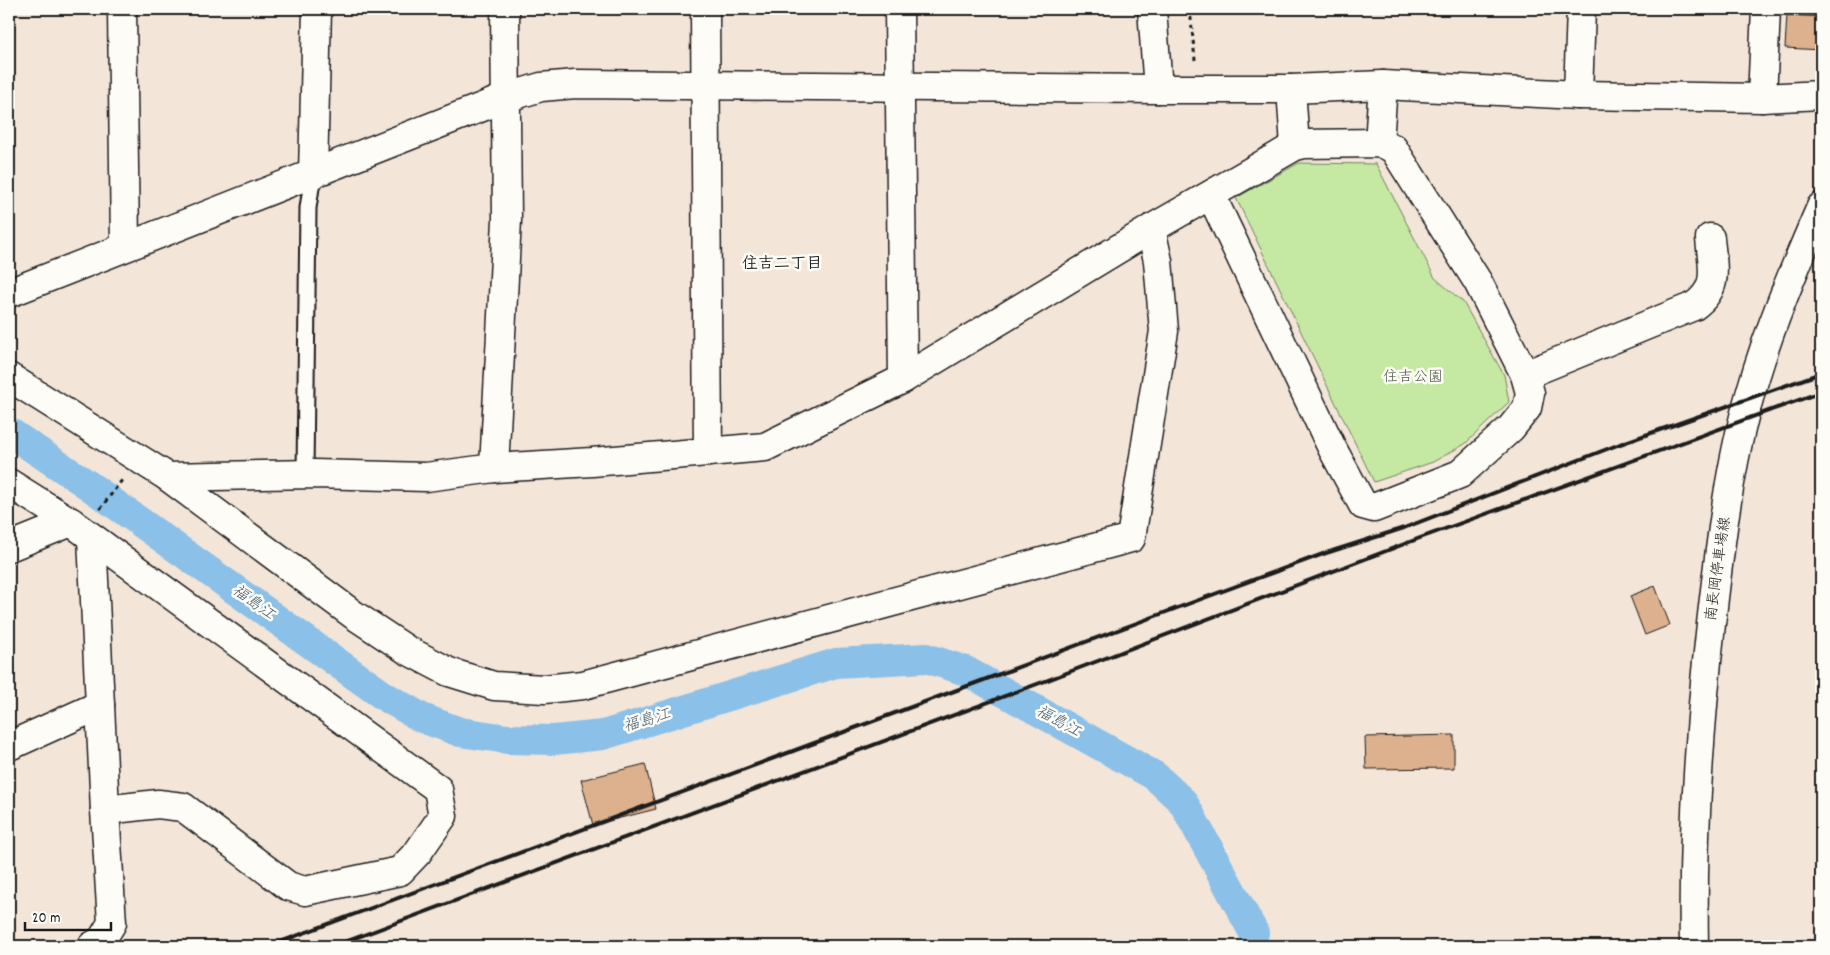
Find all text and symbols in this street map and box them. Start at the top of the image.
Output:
district label: 住吉二丁目 [742,253,822,276]
park label: 住吉公園 [1383,367,1443,389]
street label: 南長岡停車場線 [1701,515,1737,623]
water label: 福島江 [227,580,280,627]
water label: 福島江 [1031,700,1085,744]
water label: 福島江 [621,703,674,739]
scale bar [25,900,111,932]
text: 20 m [32,908,60,930]

